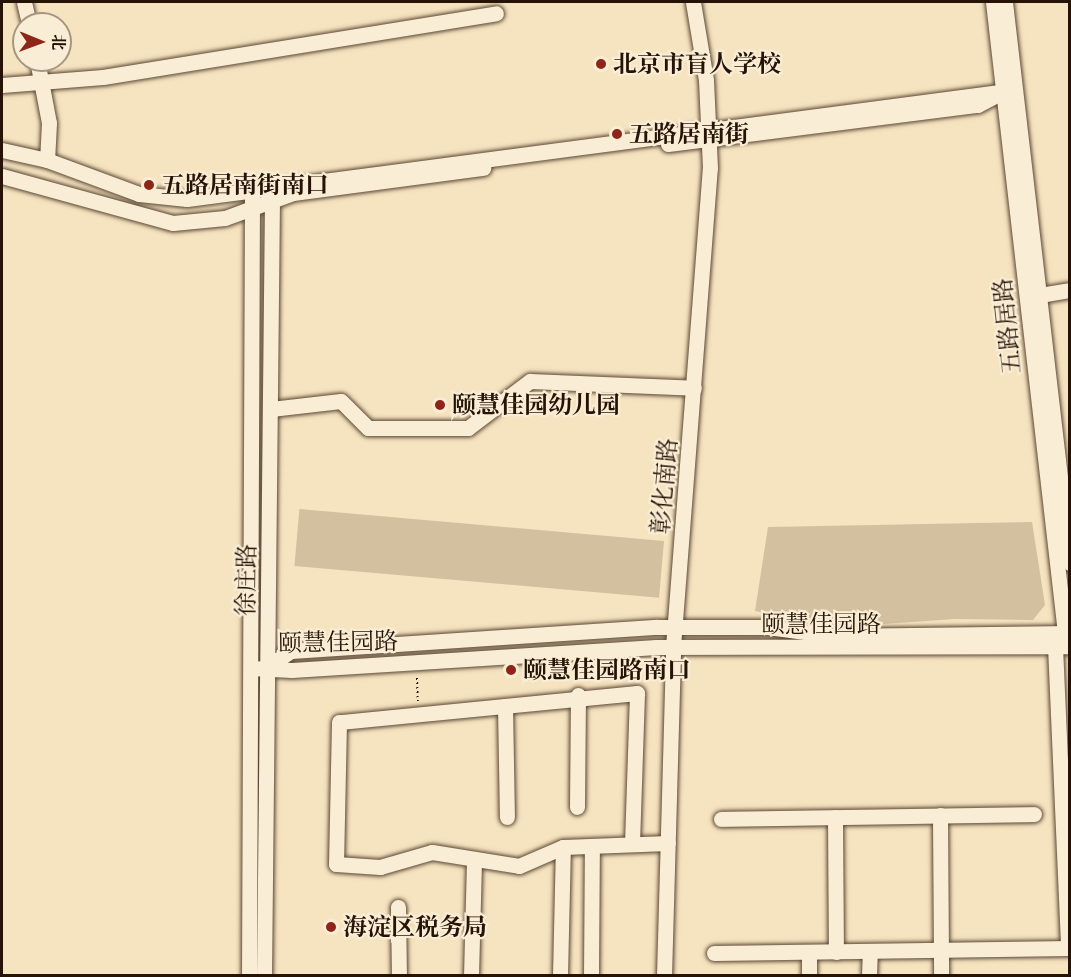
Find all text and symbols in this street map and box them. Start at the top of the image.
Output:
north arrow [12,12,72,72]
text: 北 [48,34,69,50]
place label: 北京市盲人学校 [613,50,781,78]
marker: 北京市盲人学校 [594,57,608,71]
place label: 五路居南街 [629,120,749,148]
marker: 五路居南街 [610,127,624,141]
place label: 五路居南街南口 [161,171,329,199]
marker: 五路居南街南口 [142,178,156,192]
street label: 五路居路 [988,277,1026,375]
place label: 颐慧佳园幼儿园 [452,391,620,419]
marker: 颐慧佳园幼儿园 [433,398,447,412]
street label: 彰化南路 [645,437,683,535]
street label: 徐庄路 [231,544,261,616]
street label: 颐慧佳园路 [761,610,881,638]
street label: 颐慧佳园路 [278,627,398,657]
place label: 颐慧佳园路南口 [523,656,691,684]
marker: 颐慧佳园路南口 [504,663,518,677]
place label: 海淀区税务局 [343,913,487,941]
marker: 海淀区税务局 [324,920,338,934]

